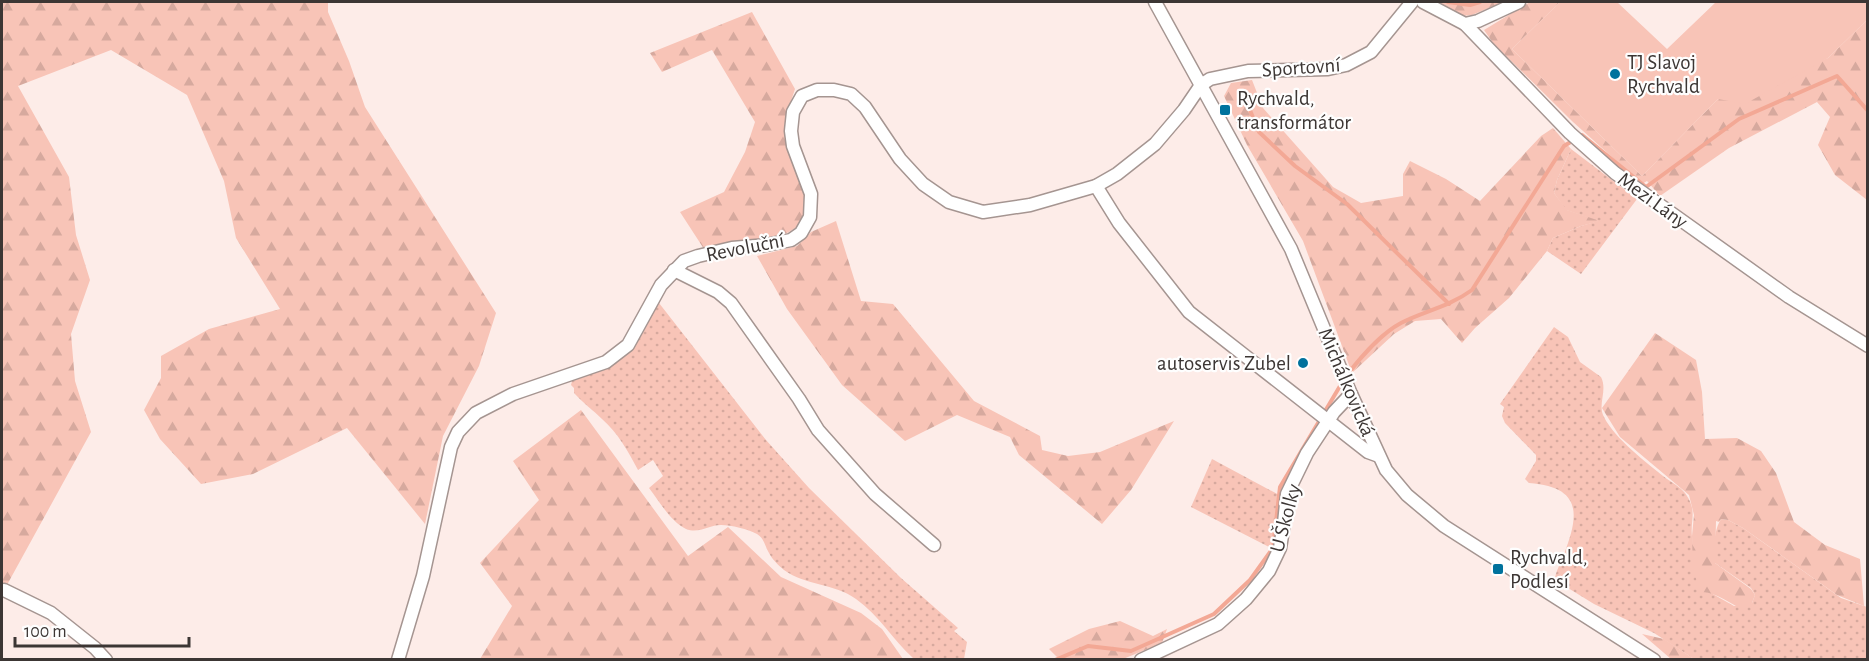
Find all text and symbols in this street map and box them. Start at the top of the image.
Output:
place label: TJ Slavoj Rychvald [1627,52,1700,97]
street label: Sportovní [1261,54,1342,81]
marker: TJ Slavoj Rychvald [1608,67,1622,81]
place label: Rychvald, transformátor [1237,88,1351,133]
marker: Rychvald, transformátor [1218,103,1232,117]
street label: Mezi Lány [1614,168,1692,233]
street label: Revoluční [704,229,787,265]
street label: Michálkovická [1314,325,1379,440]
place label: autoservis Zubel [1157,353,1291,374]
marker: autoservis Zubel [1296,356,1310,370]
street label: U Školky [1264,481,1305,554]
place label: Rychvald, Podlesí [1510,547,1588,592]
marker: Rychvald, Podlesí [1491,562,1505,576]
scale bar [15,610,189,648]
text: 100 m [24,623,67,641]

